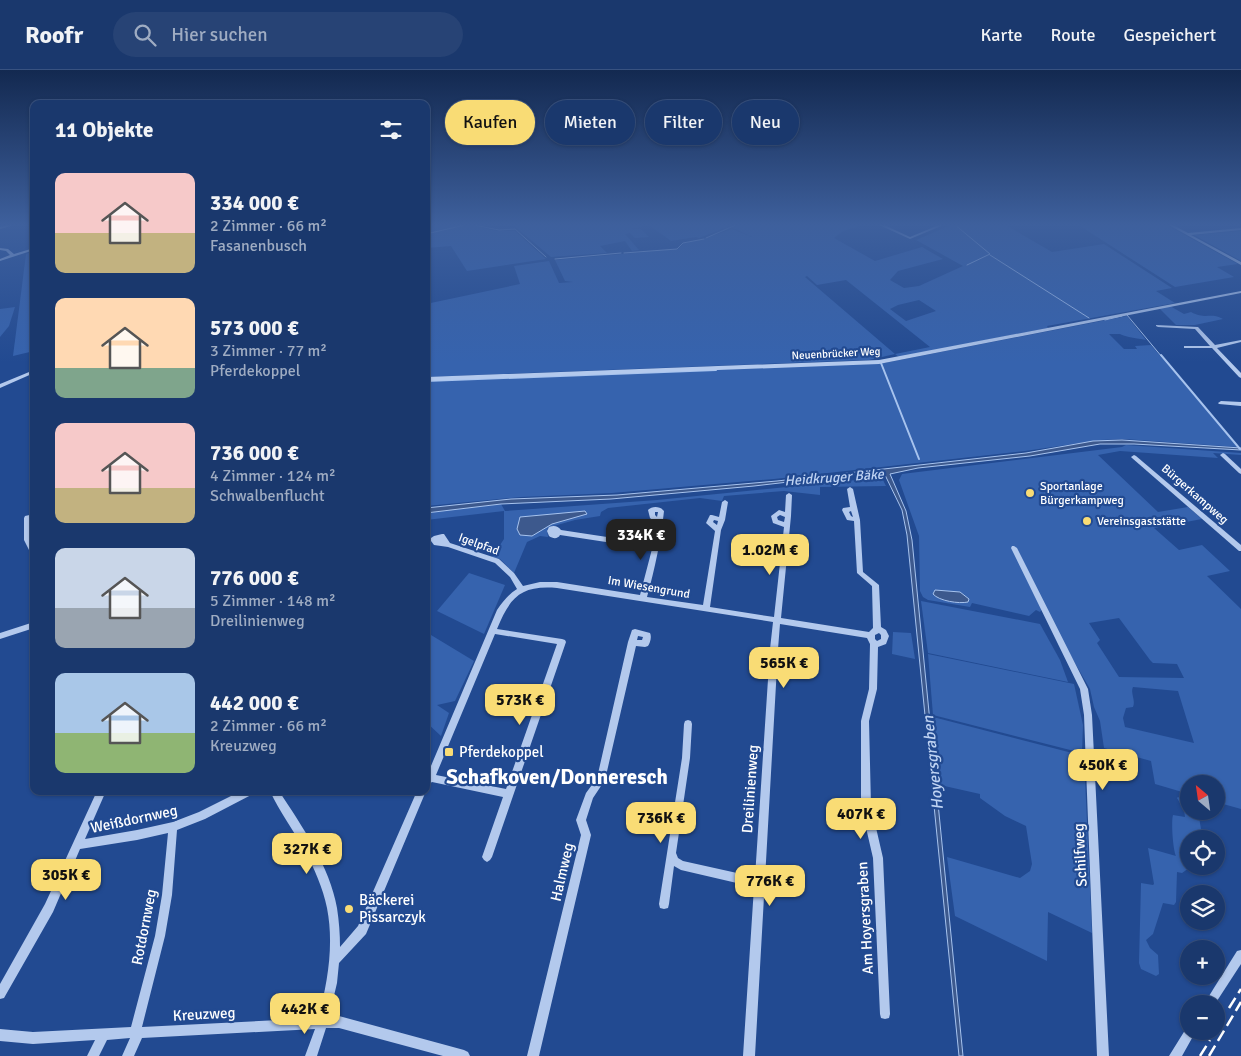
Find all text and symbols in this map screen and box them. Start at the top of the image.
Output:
search box [113,12,463,57]
text: Roofr [25,20,83,50]
icon: search [131,21,159,49]
text: Hier suchen [171,23,268,47]
text: Karte [981,24,1023,46]
text: Route [1051,24,1096,46]
text: Gespeichert [1124,24,1216,46]
chip: Kaufen [445,100,535,145]
chip: Mieten [545,100,635,145]
chip: Filter [645,100,722,145]
chip: Neu [732,100,799,145]
icon: filters [377,116,405,144]
text: 11 Objekte [55,117,153,143]
text: 334 000 € [210,190,299,216]
icon: home [95,193,155,253]
text: 2 Zimmer · 66 m² [210,216,327,236]
text: Fasanenbusch [210,236,307,256]
text: 573 000 € [210,315,299,341]
icon: home [95,318,155,378]
text: 3 Zimmer · 77 m² [210,341,327,361]
street label: Neuenbrücker Weg [791,345,881,362]
text: Pferdekoppel [210,361,300,381]
text: 736 000 € [210,440,299,466]
icon: home [95,443,155,503]
street label: Bürgerkampweg [1158,461,1231,528]
water label: Heidkruger Bäke [784,465,885,489]
text: 4 Zimmer · 124 m² [210,466,336,486]
place label: Sportanlage Bürgerkampweg [1040,479,1124,508]
text: Schwalbenflucht [210,486,325,506]
marker: Sportanlage Bürgerkampweg [1024,487,1036,499]
place label: Vereinsgaststätte [1097,514,1186,529]
marker: Vereinsgaststätte [1081,515,1093,527]
pin: 334K € [600,518,682,561]
text: 334K € [617,525,665,545]
street label: Igelpfad [456,530,501,559]
pin: 1.02M € [724,534,816,576]
text: 1.02M € [742,540,798,560]
text: 776 000 € [210,565,299,591]
icon: home [95,568,155,628]
street label: Im Wiesengrund [607,573,691,602]
text: 5 Zimmer · 148 m² [210,591,336,611]
text: Dreilinienweg [210,611,305,631]
pin: 565K € [743,646,825,689]
text: 565K € [760,653,808,673]
pin: 573K € [479,684,561,726]
text: 442 000 € [210,690,299,716]
text: 573K € [496,690,544,710]
icon: home [95,693,155,753]
water label: Hoyersgraben [918,714,948,811]
text: 2 Zimmer · 66 m² [210,716,327,736]
text: Kreuzweg [210,736,277,756]
place label: Pferdekoppel [459,743,544,761]
street label: Dreilinienweg [738,744,762,834]
marker: Pferdekoppel [443,746,455,758]
pin: 450K € [1062,748,1144,791]
text: 450K € [1079,755,1127,775]
district label: Schafkoven/Donneresch [446,764,668,790]
north arrow [1180,775,1225,820]
map controls [1180,775,1225,1040]
pin: 407K € [820,798,902,840]
street label: Weißdornweg [89,801,179,837]
pin: 736K € [620,802,702,844]
text: 407K € [837,804,885,824]
text: 736K € [637,808,685,828]
street label: Schilfweg [1069,823,1091,887]
button: locate [1180,830,1225,875]
pin: 327K € [266,832,348,875]
text: 327K € [283,839,331,859]
street label: Halmweg [546,841,578,903]
pin: 305K € [25,858,107,901]
street label: Am Hoyersgraben [853,861,877,975]
pin: 776K € [729,864,811,907]
text: 305K € [42,865,90,885]
text: 776K € [746,871,794,891]
button: layers [1180,885,1225,930]
street label: Rotdornweg [128,887,160,966]
place label: Bäckerei Pissarczyk [359,891,426,926]
marker: Bäckerei Pissarczyk [343,903,355,915]
button: + [1180,940,1225,985]
pin: 442K € [264,992,346,1035]
button: − [1180,995,1225,1040]
text: 442K € [281,999,329,1019]
street label: Kreuzweg [172,1003,236,1025]

